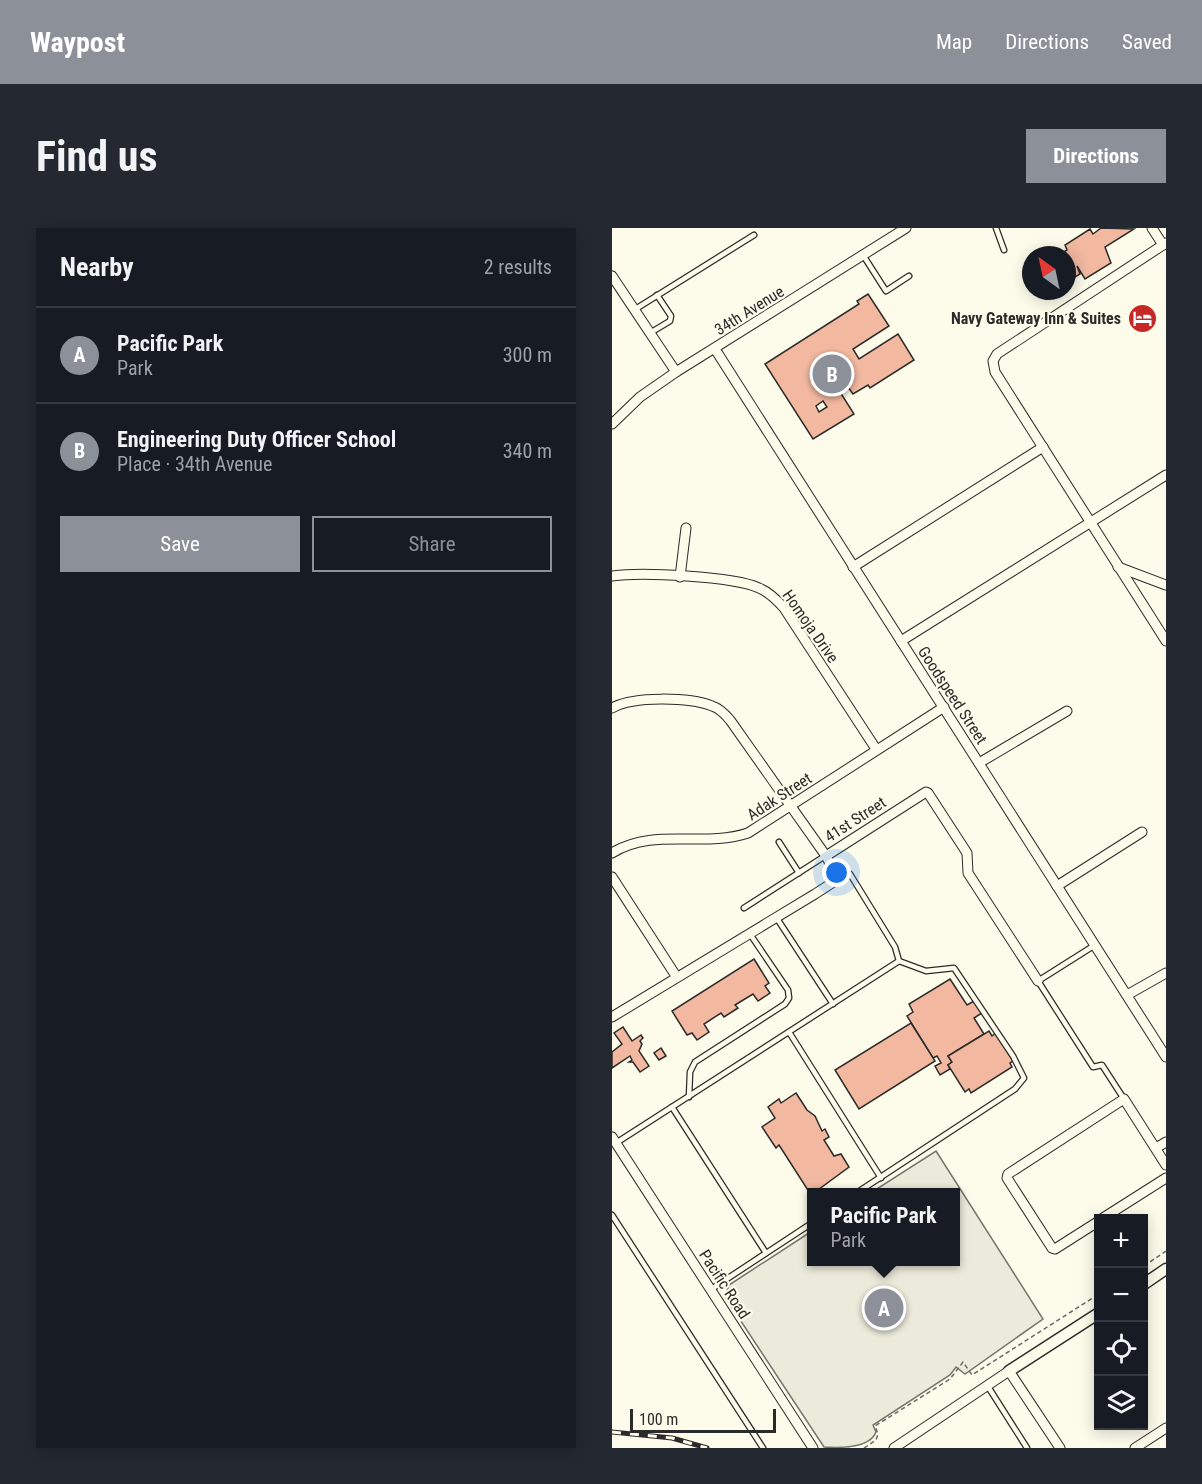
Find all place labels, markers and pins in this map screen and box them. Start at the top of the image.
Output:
hotel icon: Navy Gateway Inn & Suites [1126,302,1158,334]
place label: Navy Gateway Inn & Suites [951,309,1121,328]
pin: B [812,352,852,396]
pin: A [864,1286,904,1330]

